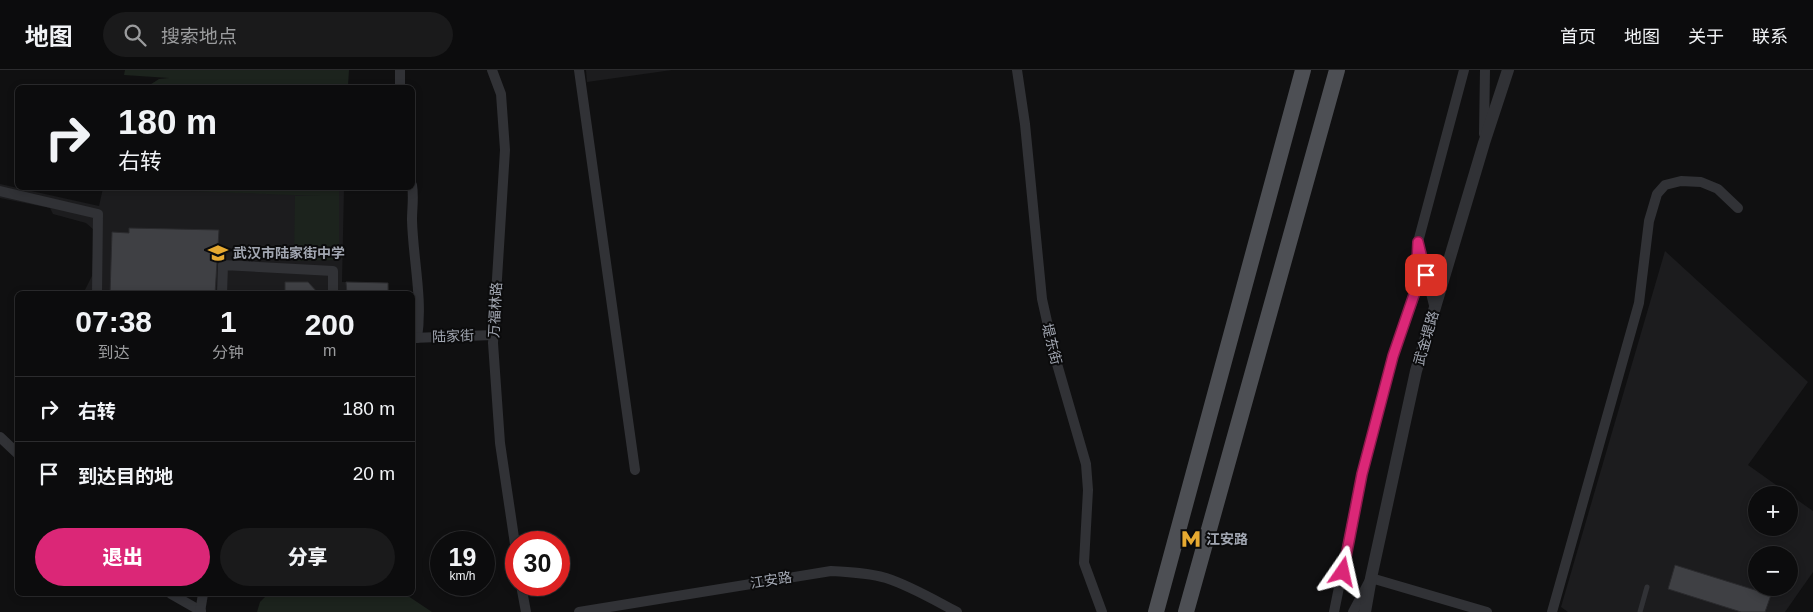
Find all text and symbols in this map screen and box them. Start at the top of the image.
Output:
search box [103,12,453,57]
icon: search [121,21,149,49]
text: 地图 [25,23,73,50]
text: 搜索地点 [161,26,237,47]
text: 首页 [1560,27,1596,47]
text: 地图 [1624,27,1660,47]
text: 关于 [1688,27,1724,47]
text: 联系 [1752,27,1788,47]
text: 180 m [118,102,217,141]
icon: right [35,105,100,170]
text: 右转 [118,149,162,174]
school or university icon: 武汉市陆家街中学 [207,242,229,264]
place label: 武汉市陆家街中学 [233,245,345,261]
pin [1405,254,1447,296]
icon: arrive [1412,261,1440,289]
street label: 万福林路 [486,282,504,338]
text: 07:38 [75,305,152,338]
text: 1 [220,305,237,338]
text: 200 [305,308,355,341]
street label: 武金堤路 [1411,309,1441,367]
street label: 堤东街 [1039,322,1065,366]
street label: 陆家街 [432,327,474,345]
text: m [323,342,336,359]
text: 到达 [98,344,130,361]
text: 分钟 [212,344,244,361]
icon: right [35,395,63,423]
text: 180 m [342,398,395,419]
text: 右转 [78,401,116,422]
icon: arrive [35,460,63,488]
text: 20 m [353,463,395,484]
text: 到达目的地 [78,466,173,487]
map controls [1748,486,1798,596]
button: + [1748,486,1798,536]
button: 退出 [35,528,210,586]
button: 分享 [220,528,395,586]
metro station icon: 江安路 [1180,528,1202,550]
speed limit sign: 30 [505,531,570,596]
place label: 江安路 [1206,531,1248,547]
text: 19 [449,543,476,571]
position arrow [1316,545,1368,597]
button: − [1748,546,1798,596]
text: km/h [449,569,476,583]
street label: 江安路 [749,569,793,591]

